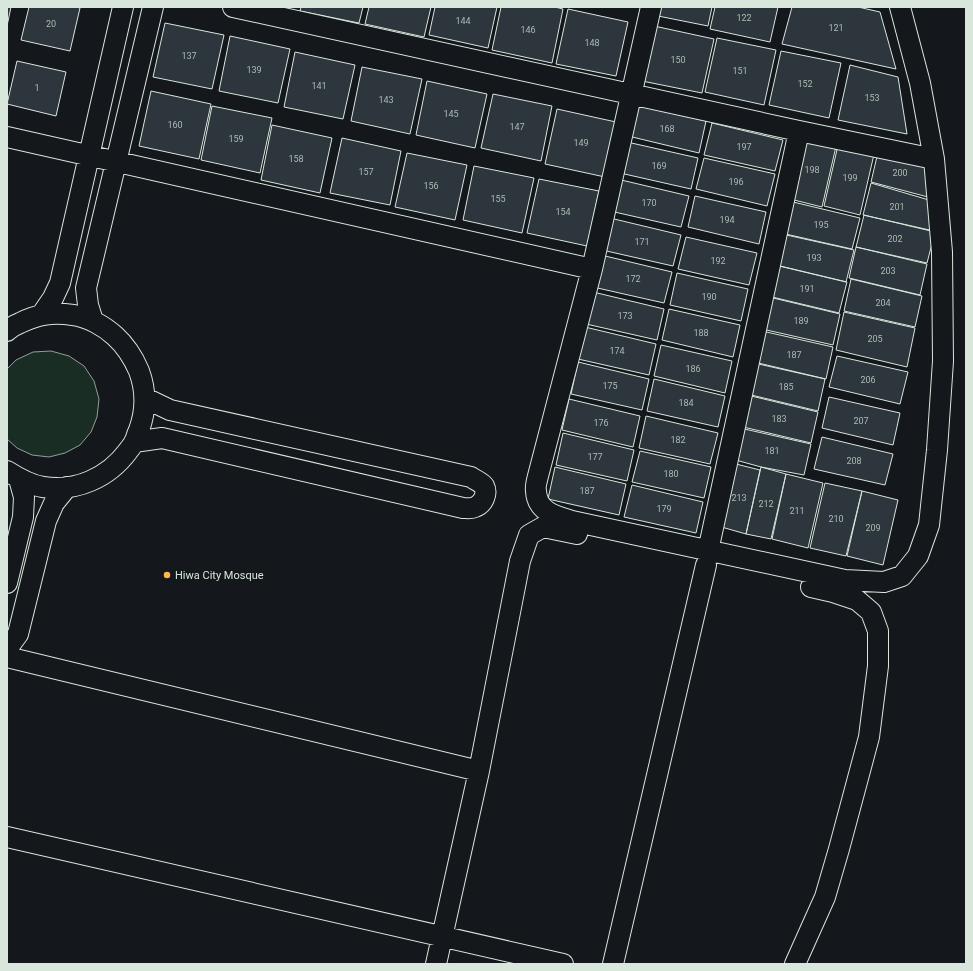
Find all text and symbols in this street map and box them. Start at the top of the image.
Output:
house number: 122 [736,13,752,23]
house number: 144 [455,16,471,26]
house number: 20 [46,19,56,29]
house number: 121 [828,23,844,33]
house number: 146 [520,25,536,35]
house number: 148 [584,38,600,48]
house number: 137 [181,51,197,61]
house number: 150 [670,55,686,65]
house number: 139 [246,65,262,75]
house number: 151 [732,66,748,76]
house number: 152 [797,79,813,89]
house number: 141 [311,81,327,91]
house number: 1 [34,83,40,93]
house number: 153 [864,93,880,103]
house number: 143 [378,95,394,105]
house number: 145 [443,109,459,119]
house number: 160 [167,120,183,130]
house number: 147 [509,122,525,132]
house number: 168 [659,124,675,134]
house number: 159 [228,134,244,144]
house number: 149 [573,138,589,148]
house number: 197 [736,142,752,152]
house number: 158 [288,154,304,164]
house number: 169 [651,161,667,171]
house number: 198 [804,165,820,175]
house number: 157 [358,167,374,177]
house number: 200 [892,168,908,178]
house number: 199 [842,173,858,183]
house number: 196 [728,177,744,187]
house number: 156 [423,181,439,191]
house number: 155 [490,194,506,204]
house number: 170 [641,198,657,208]
house number: 201 [889,202,905,212]
house number: 154 [555,207,571,217]
house number: 194 [719,215,735,225]
house number: 195 [813,220,829,230]
house number: 202 [887,234,903,244]
house number: 171 [634,237,650,247]
house number: 193 [806,253,822,263]
house number: 192 [710,256,726,266]
house number: 203 [880,266,896,276]
house number: 172 [625,274,641,284]
house number: 191 [799,284,815,294]
house number: 190 [701,292,717,302]
house number: 204 [875,298,891,308]
house number: 173 [617,311,633,321]
house number: 189 [793,316,809,326]
house number: 188 [693,328,709,338]
house number: 205 [867,334,883,344]
house number: 174 [609,346,625,356]
house number: 187 [786,350,802,360]
house number: 186 [685,364,701,374]
house number: 206 [860,375,876,385]
house number: 175 [602,381,618,391]
house number: 185 [778,382,794,392]
house number: 184 [678,398,694,408]
house number: 183 [771,414,787,424]
house number: 207 [853,416,869,426]
house number: 176 [593,418,609,428]
house number: 182 [670,435,686,445]
house number: 181 [764,446,780,456]
house number: 177 [587,452,603,462]
house number: 208 [846,456,862,466]
house number: 180 [663,469,679,479]
house number: 187 [579,486,595,496]
house number: 213 [731,493,747,503]
house number: 212 [758,499,774,509]
house number: 179 [656,504,672,514]
house number: 211 [789,506,805,516]
house number: 210 [828,514,844,524]
house number: 209 [865,523,881,533]
place label: Hiwa City Mosque [175,569,264,582]
marker: Hiwa City Mosque [162,570,172,580]

